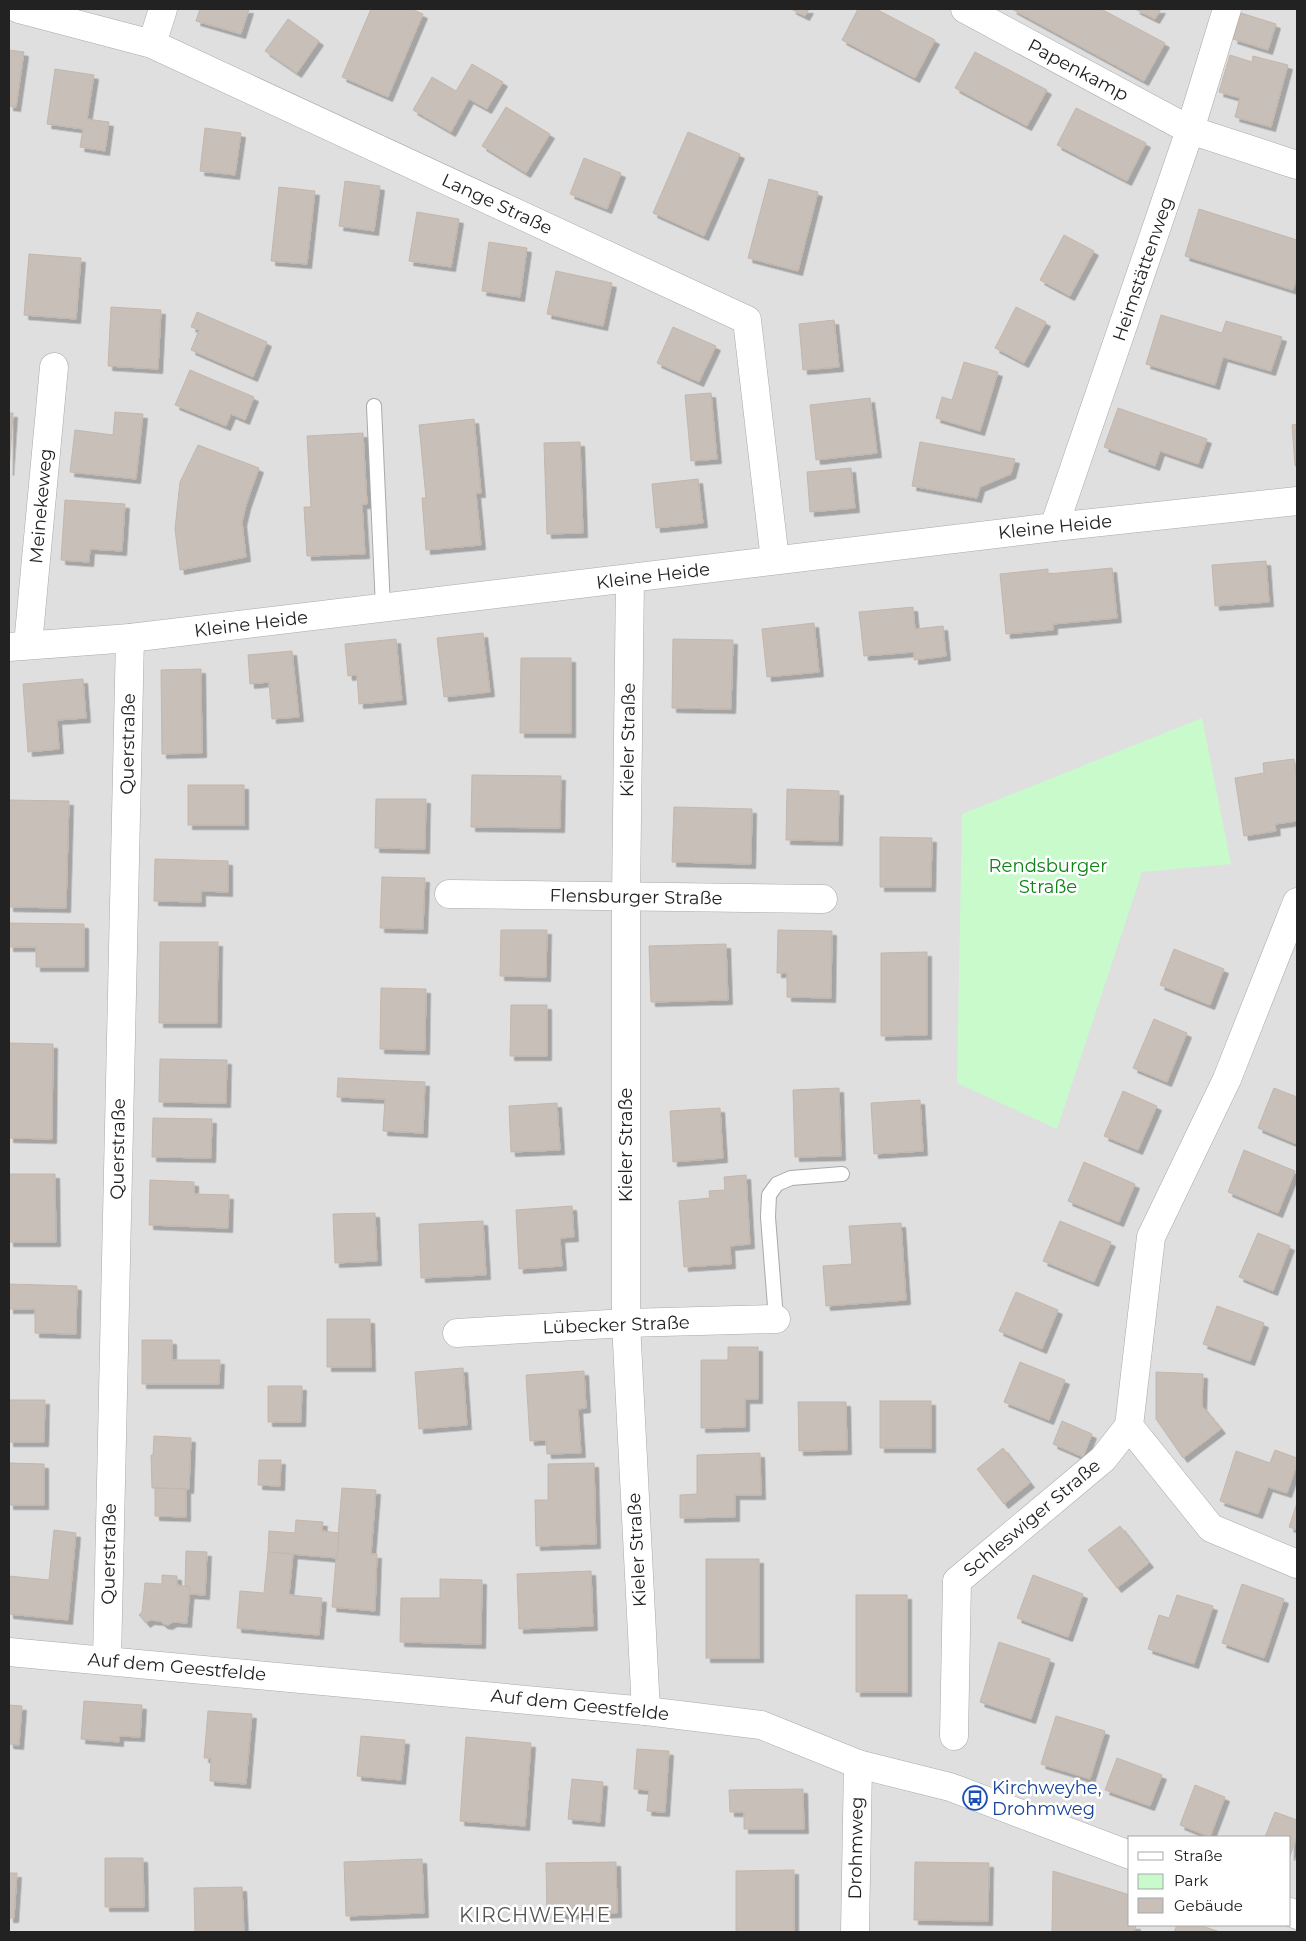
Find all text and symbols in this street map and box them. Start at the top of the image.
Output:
street label: Papenkamp [1024,34,1132,106]
street label: Lange Straße [438,169,556,239]
street label: Heimstättenweg [1108,194,1178,344]
street label: Meinekeweg [25,447,57,565]
street label: Kleine Heide [997,510,1113,544]
street label: Kleine Heide [595,558,711,594]
street label: Kleine Heide [193,606,309,642]
street label: Kieler Straße [616,682,640,797]
street label: Querstraße [116,693,140,795]
park label: Rendsburger Straße [989,855,1107,898]
street label: Flensburger Straße [549,884,723,910]
street label: Kieler Straße [615,1088,637,1202]
street label: Querstraße [106,1098,130,1200]
street label: Lübecker Straße [542,1311,690,1339]
street label: Schleswiger Straße [959,1454,1105,1582]
street label: Kieler Straße [623,1492,651,1608]
street label: Querstraße [97,1503,121,1605]
street label: Auf dem Geestfelde [87,1648,267,1686]
street label: Auf dem Geestfelde [490,1685,670,1725]
place label: Kirchweyhe, Drohmweg [992,1777,1102,1820]
bus stop icon: Kirchweyhe, Drohmweg [962,1785,988,1811]
street label: Drohmweg [844,1796,868,1900]
legend [1128,1836,1291,1926]
text: Straße [1174,1846,1223,1865]
text: Park [1174,1871,1208,1890]
text: Gebäude [1174,1896,1243,1915]
district label: KIRCHWEYHE [459,1903,611,1927]

